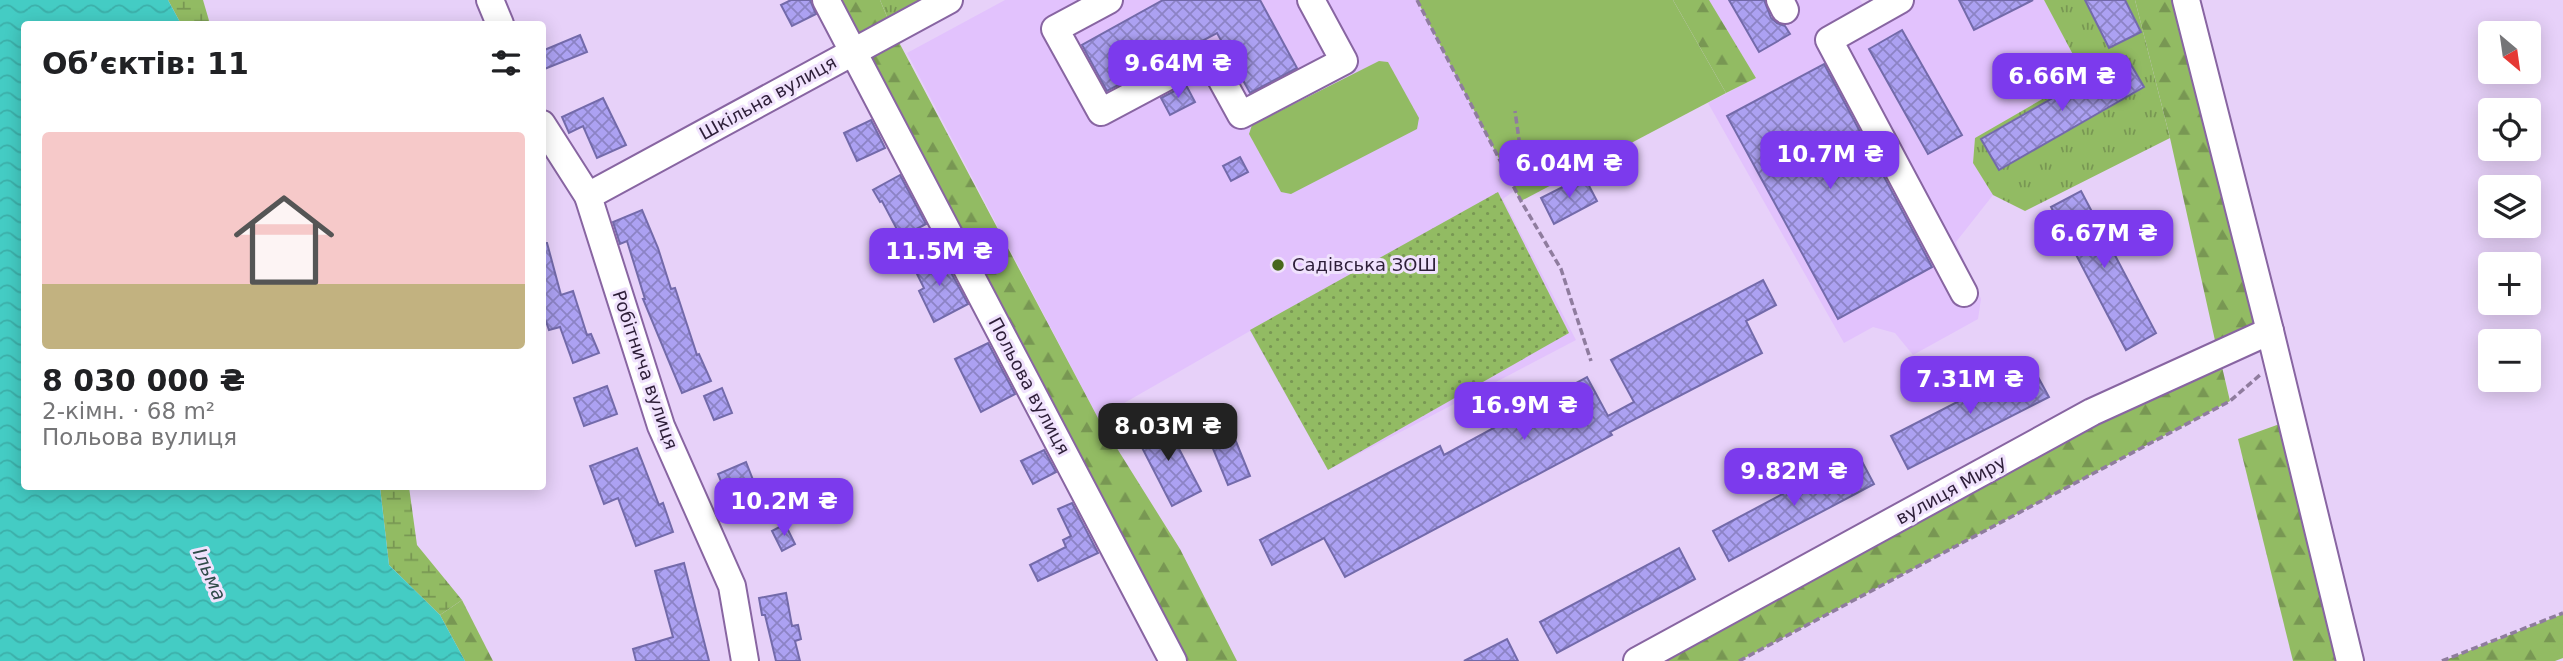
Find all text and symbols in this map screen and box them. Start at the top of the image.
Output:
north arrow [2478,21,2541,84]
map controls [2478,21,2541,392]
pin: 9.64M ₴ [1113,41,1243,100]
icon: filters [487,44,525,82]
text: Об’єктів: 11 [42,46,249,81]
text: 9.64M ₴ [1124,50,1232,76]
street label: Шкільна вулиця [696,51,840,144]
pin: 6.66M ₴ [1997,54,2127,113]
text: 6.66M ₴ [2008,63,2116,89]
button: locate [2478,98,2541,161]
pin: 10.7M ₴ [1765,132,1895,191]
pin: 6.04M ₴ [1504,140,1634,200]
text: 10.7M ₴ [1776,141,1884,167]
text: 6.04M ₴ [1515,150,1623,176]
button: layers [2478,175,2541,238]
icon: home [221,177,347,303]
pin: 6.67M ₴ [2039,210,2169,270]
text: 6.67M ₴ [2050,220,2158,246]
pin: 11.5M ₴ [874,229,1004,288]
text: 11.5M ₴ [885,238,993,264]
button: + [2478,252,2541,315]
place label: Садівська ЗОШ [1292,254,1437,275]
marker: Садівська ЗОШ [1270,257,1286,273]
street label: Робітнича вулиця [608,288,683,452]
street label: Польова вулиця [984,313,1075,458]
button: − [2478,329,2541,392]
pin: 7.31M ₴ [1905,356,2035,416]
text: 8 030 000 ₴ [42,363,245,398]
text: 7.31M ₴ [1916,366,2024,392]
pin: 16.9M ₴ [1459,382,1589,442]
text: 16.9M ₴ [1470,392,1578,418]
text: 2-кімн. · 68 m² [42,398,215,424]
pin: 8.03M ₴ [1103,404,1233,463]
text: 8.03M ₴ [1114,413,1222,439]
text: Польова вулиця [42,424,237,450]
pin: 9.82M ₴ [1729,448,1859,508]
street label: вулиця Миру [1892,450,2010,528]
text: 9.82M ₴ [1740,458,1848,484]
pin: 10.2M ₴ [719,478,849,538]
text: 10.2M ₴ [730,488,838,514]
water label: Ільма [189,544,231,604]

